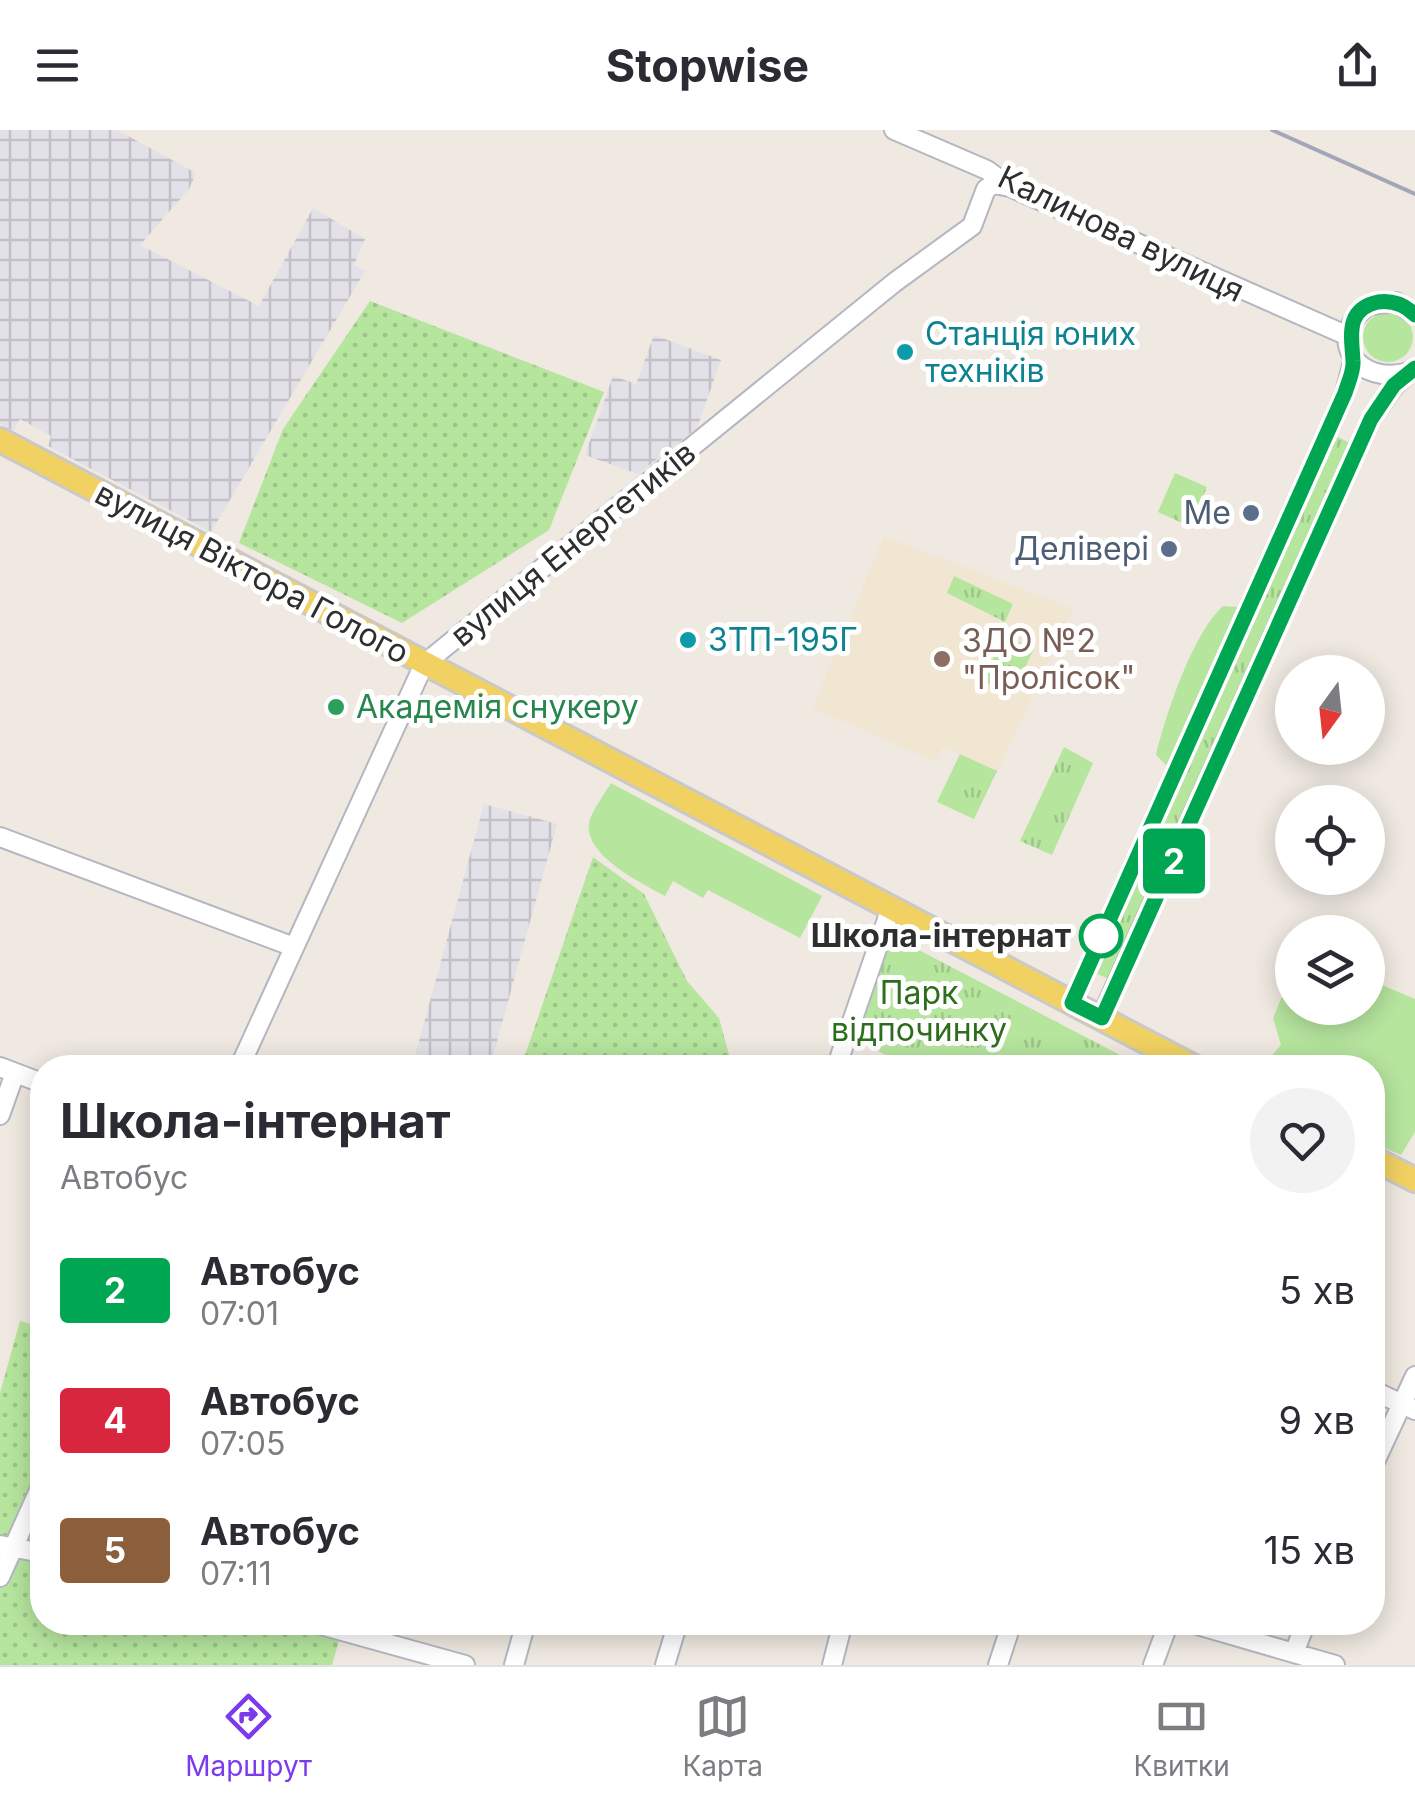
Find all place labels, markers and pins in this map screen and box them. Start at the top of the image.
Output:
place label: Станція юних техніків [925,314,1136,390]
marker: Станція юних техніків [894,341,916,363]
place label: Me [1183,493,1231,532]
marker: Me [1240,502,1262,524]
place label: Делівері [1014,529,1149,568]
marker: Делівері [1158,538,1180,560]
place label: ЗТП-195Г [708,620,858,659]
place label: ЗДО №2 "Пролісок" [962,621,1135,697]
marker: ЗТП-195Г [677,629,699,651]
marker: ЗДО №2 "Пролісок" [931,648,953,670]
place label: Академія снукеру [356,687,639,726]
marker: Академія снукеру [325,696,347,718]
marker: Школа-інтернат [1080,915,1122,957]
place label: Школа-інтернат [811,916,1072,955]

